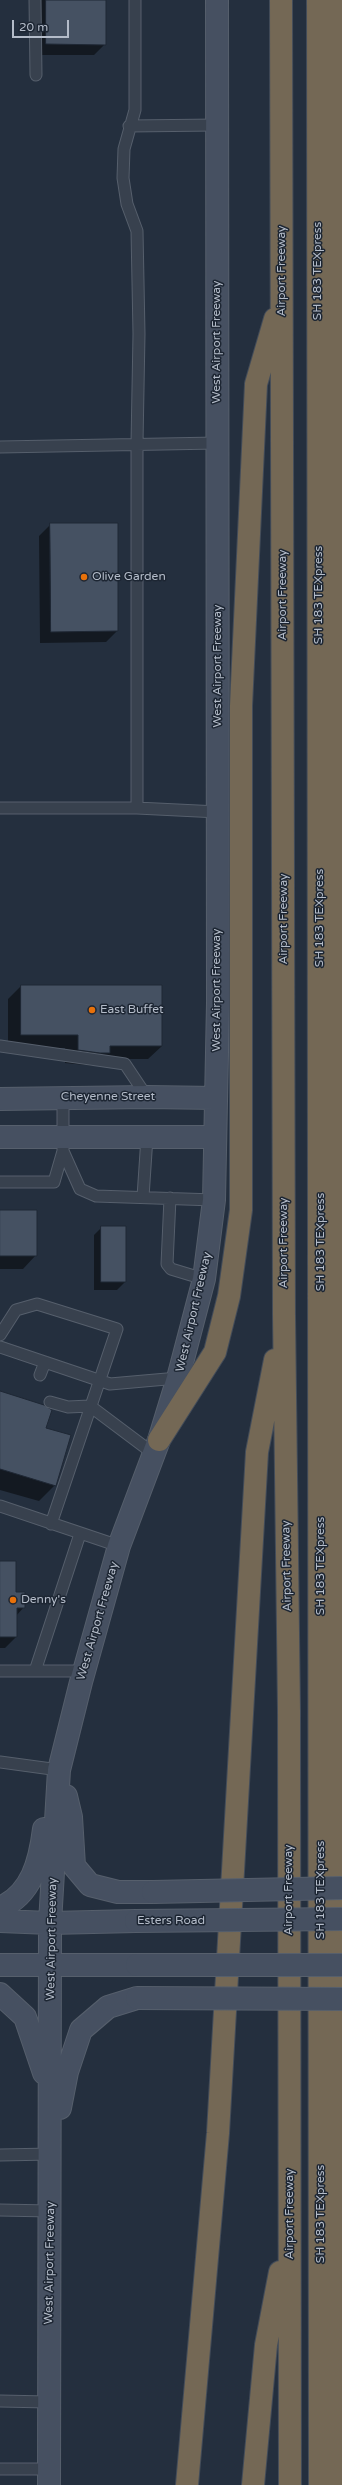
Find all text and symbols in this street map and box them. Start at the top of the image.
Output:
scale bar [14,12,71,38]
text: 20 m [19,20,48,34]
street label: SH 183 TEXpress [311,222,325,320]
street label: Airport Freeway [275,225,289,317]
street label: West Airport Freeway [210,281,224,403]
street label: SH 183 TEXpress [312,546,326,644]
street label: Airport Freeway [276,549,290,641]
place label: Olive Garden [92,570,166,584]
marker: Olive Garden [79,572,89,582]
street label: West Airport Freeway [211,605,225,727]
street label: SH 183 TEXpress [313,869,327,967]
street label: Airport Freeway [277,873,291,965]
street label: West Airport Freeway [210,929,224,1051]
place label: East Buffet [100,1003,164,1017]
marker: East Buffet [87,1005,97,1015]
street label: Cheyenne Street [61,1090,155,1104]
street label: SH 183 TEXpress [314,1193,328,1291]
street label: Airport Freeway [277,1197,291,1289]
street label: West Airport Freeway [173,1251,215,1373]
street label: SH 183 TEXpress [314,1517,328,1615]
street label: Airport Freeway [279,1520,295,1612]
street label: West Airport Freeway [74,1560,122,1682]
place label: Denny's [21,1593,66,1607]
marker: Denny's [8,1595,18,1605]
street label: SH 183 TEXpress [314,1841,328,1939]
street label: Airport Freeway [282,1844,296,1936]
street label: West Airport Freeway [44,1877,60,2001]
street label: Esters Road [137,1914,205,1928]
street label: SH 183 TEXpress [314,2165,328,2263]
street label: Airport Freeway [283,2168,297,2260]
street label: West Airport Freeway [42,2201,58,2325]

